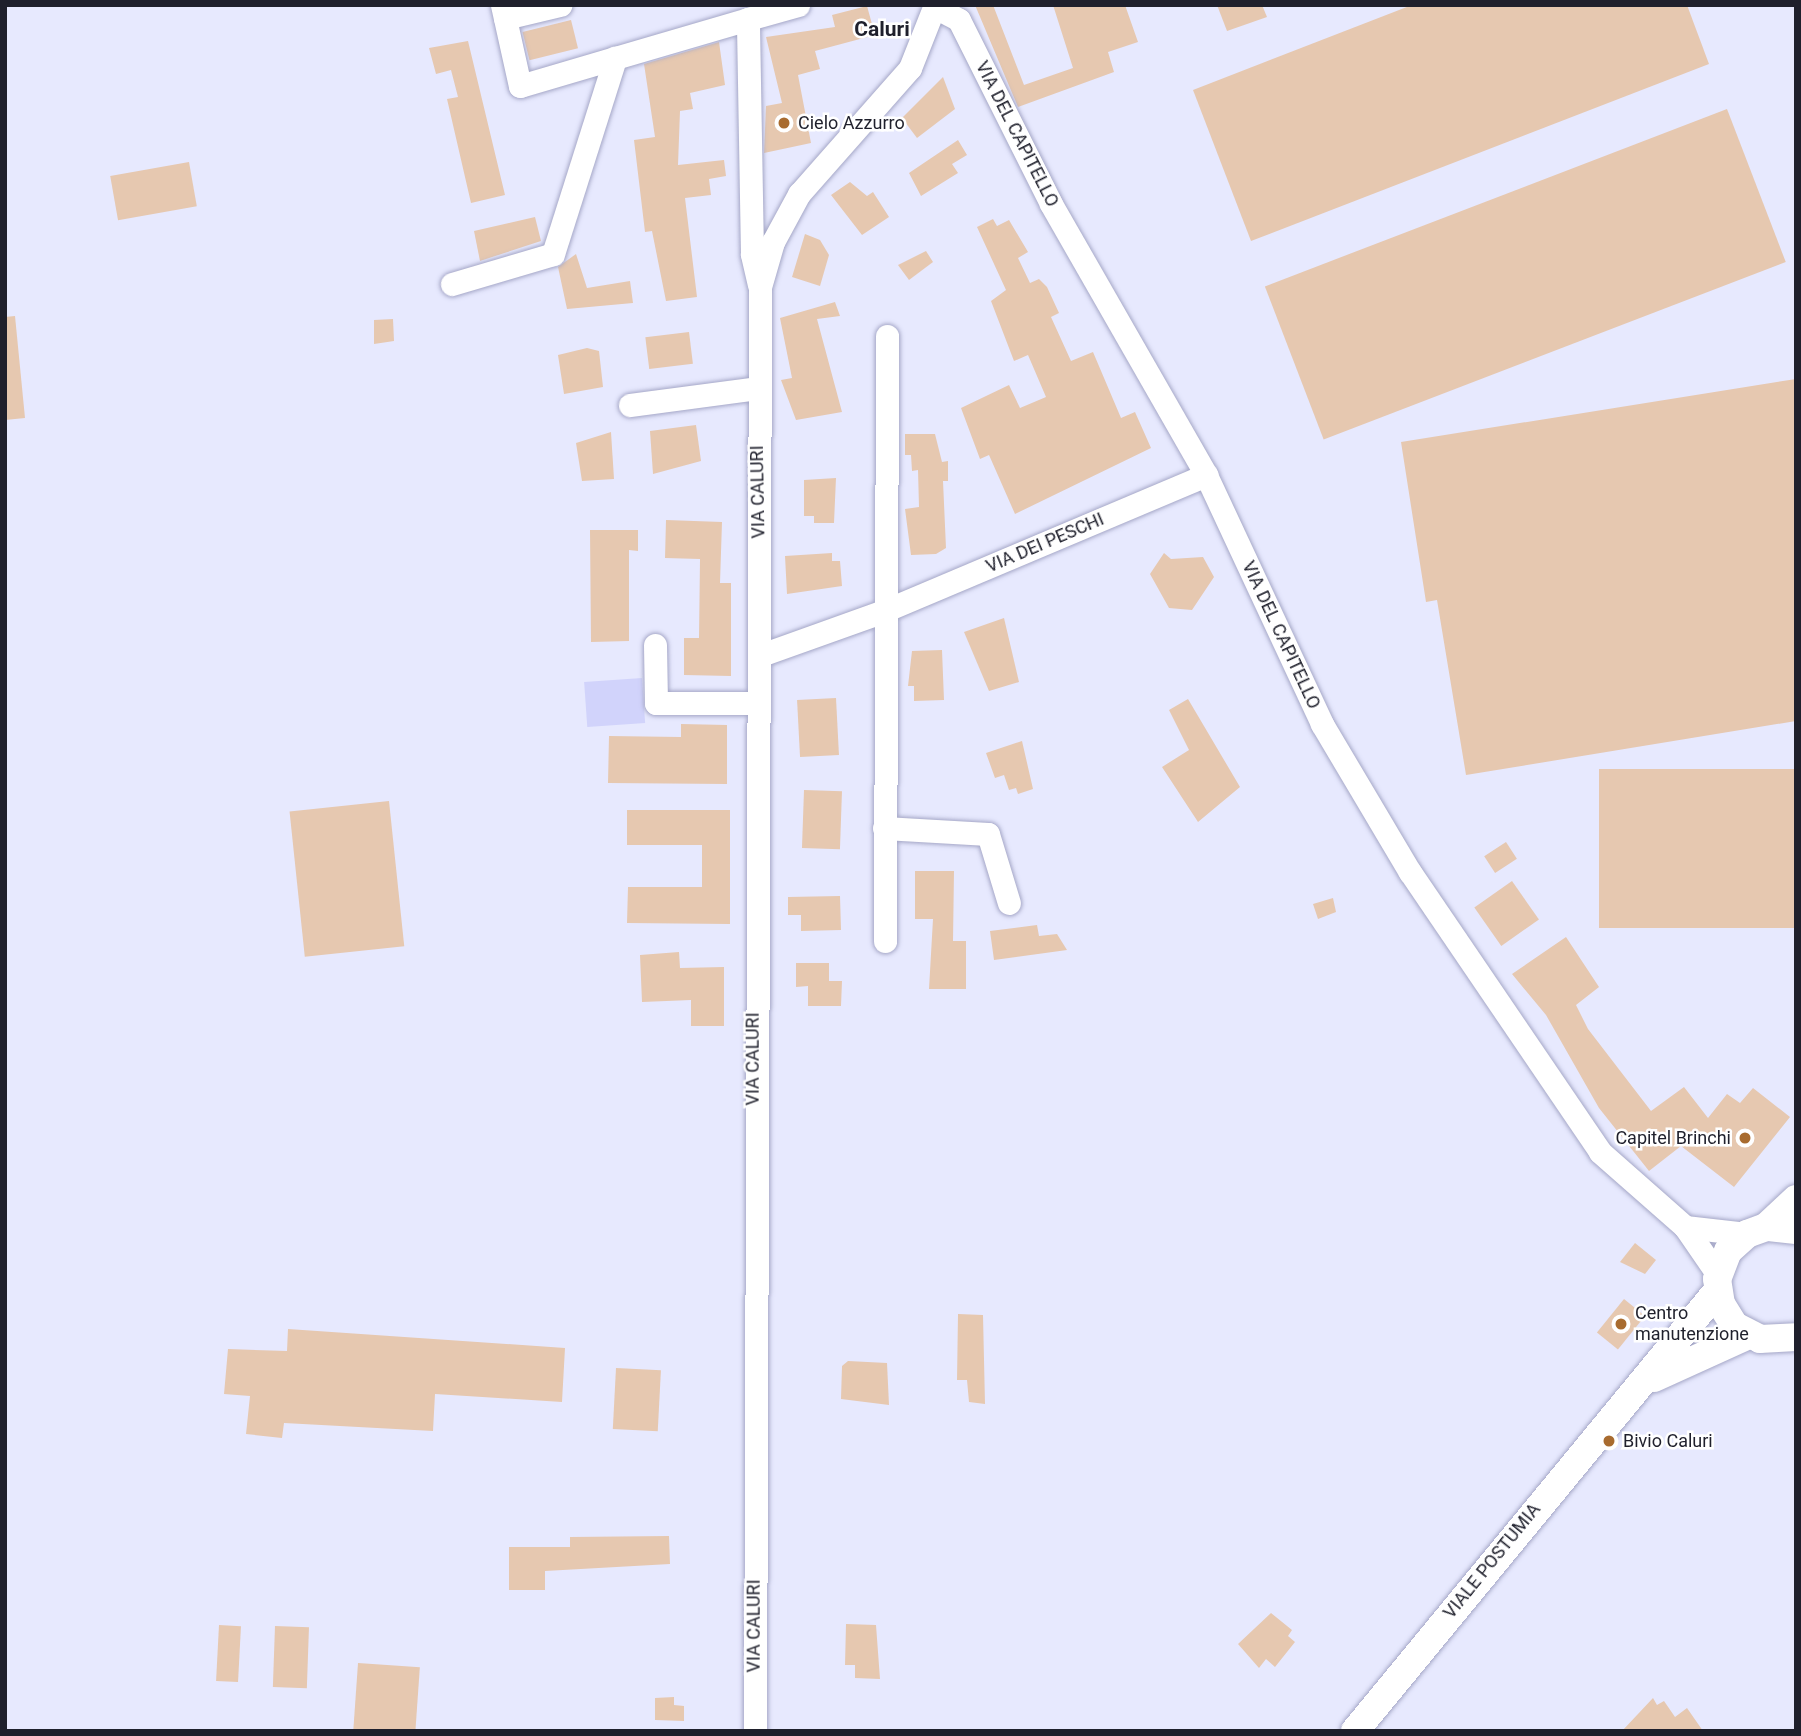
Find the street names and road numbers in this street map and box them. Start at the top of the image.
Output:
street label: VIA DEL CAPITELLO [971,58,1063,210]
street label: VIA CALURI [746,445,770,539]
street label: VIA DEI PESCHI [983,508,1107,578]
street label: VIA DEL CAPITELLO [1237,558,1325,712]
street label: VIA CALURI [742,1012,764,1106]
street label: VIALE POSTUMIA [1439,1499,1545,1623]
street label: VIA CALURI [743,1579,765,1673]

